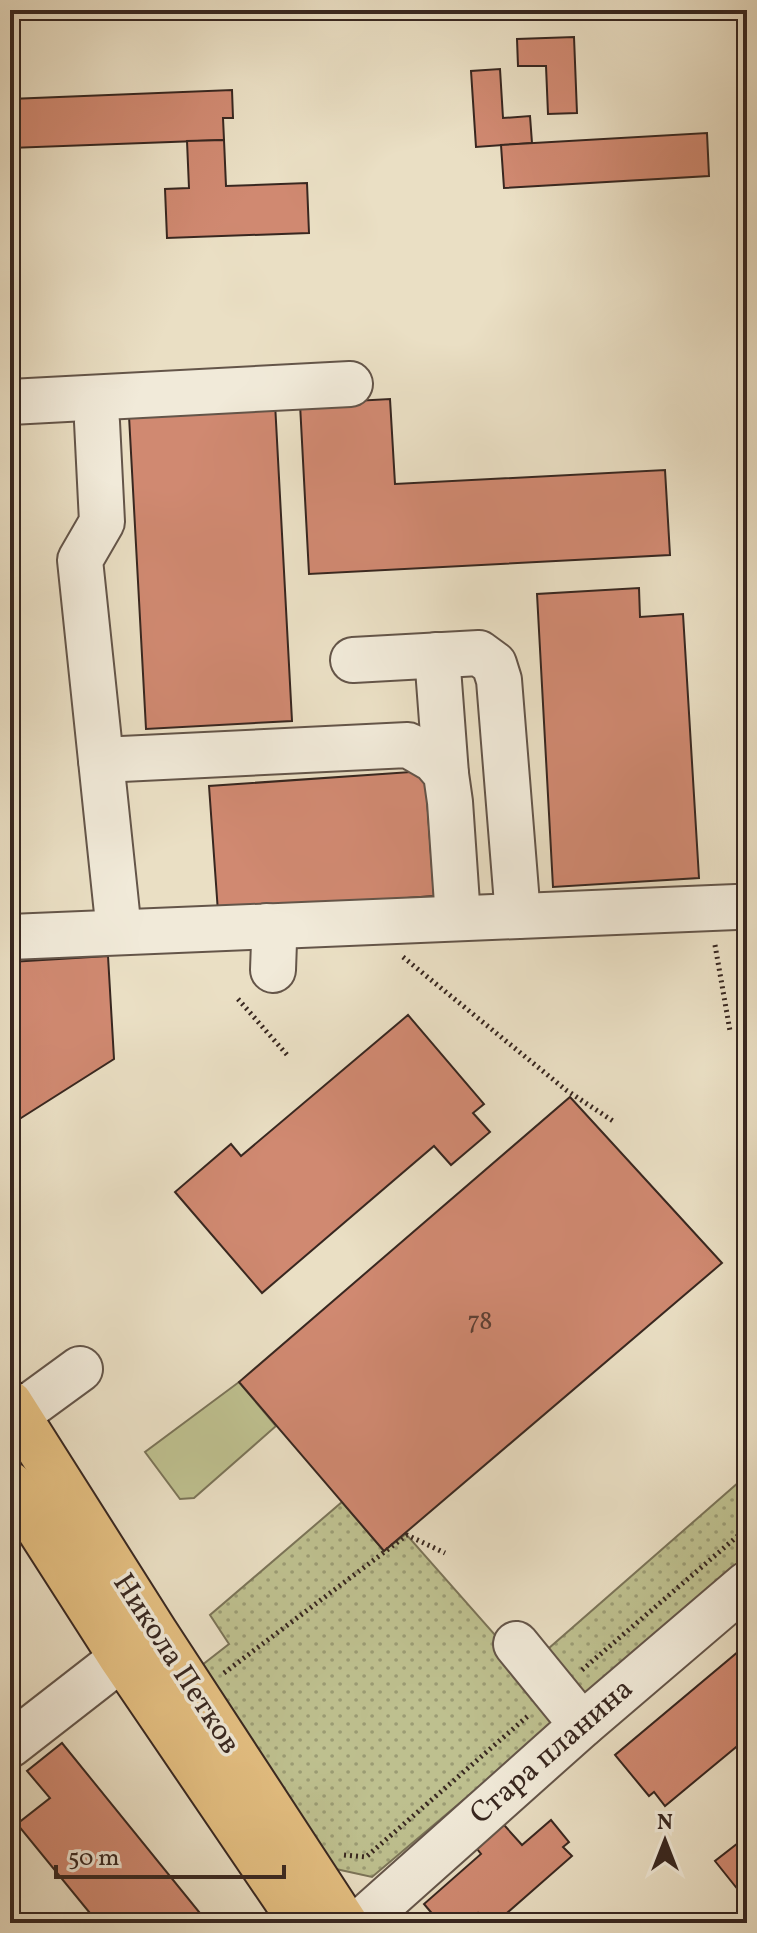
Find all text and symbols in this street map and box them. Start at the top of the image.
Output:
house number: 78 [467,1304,493,1340]
street label: Никола Петков [102,1565,250,1763]
street label: Стара планина [461,1669,643,1835]
north arrow [625,1801,705,1881]
text: N [657,1808,673,1839]
scale bar [56,1829,284,1879]
text: 50 m [68,1842,120,1876]

